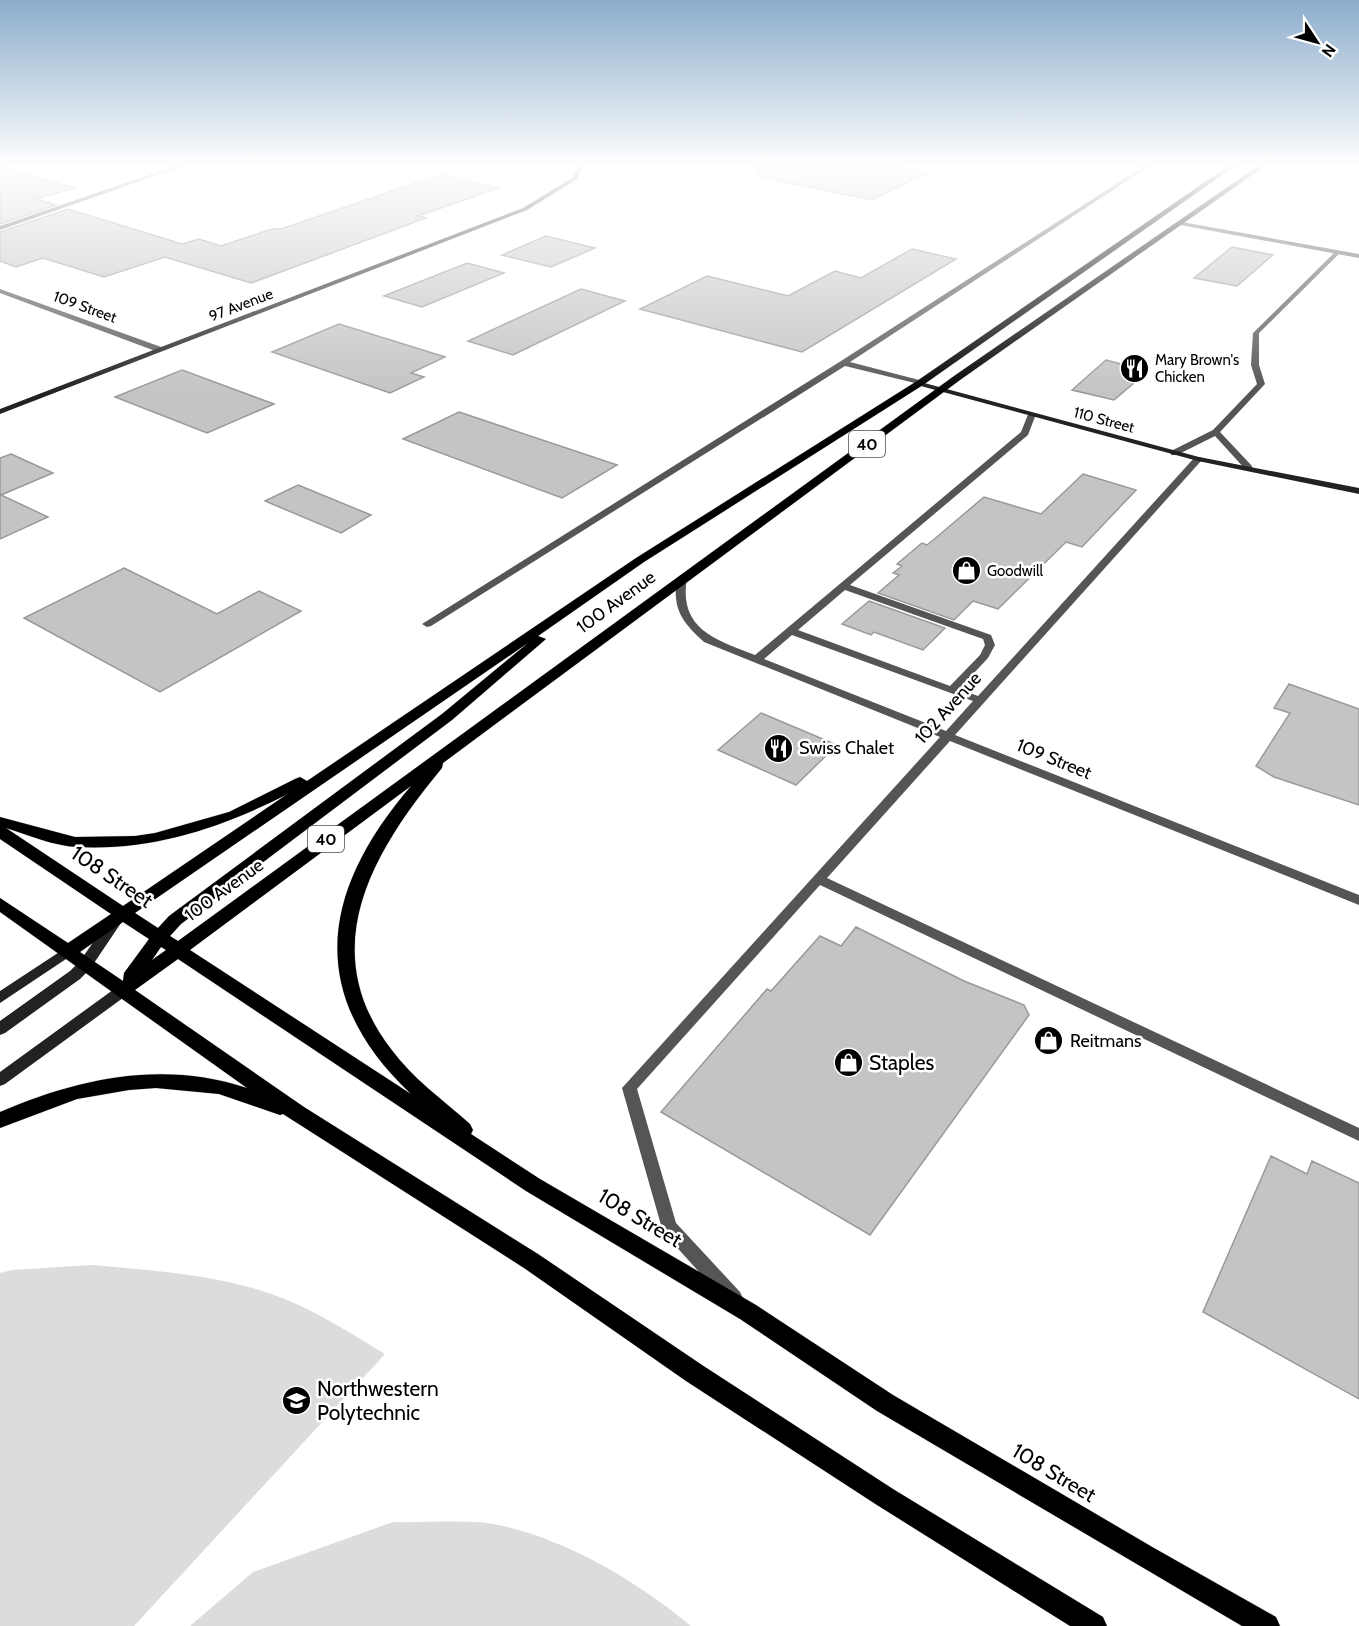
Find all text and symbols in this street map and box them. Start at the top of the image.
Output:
north arrow [1287,12,1347,72]
text: N [1318,40,1340,61]
street label: 97 Avenue [206,284,276,325]
street label: 109 Street [51,287,119,327]
place label: Mary Brown's Chicken [1155,351,1239,386]
restaurant icon: Mary Brown's Chicken [1118,353,1150,385]
street label: 110 Street [1072,403,1136,437]
road number: 40 [849,431,885,457]
shop icon: Goodwill [950,555,982,587]
place label: Goodwill [987,562,1043,580]
street label: 100 Avenue [572,566,660,638]
street label: 102 Avenue [910,668,986,748]
restaurant icon: Swiss Chalet [762,732,794,764]
street label: 109 Street [1013,734,1095,784]
place label: Swiss Chalet [799,737,894,759]
road number: 40 [308,826,344,852]
street label: 108 Street [67,840,158,913]
street label: 100 Avenue [180,854,268,926]
shop icon: Reitmans [1033,1025,1065,1057]
place label: Reitmans [1070,1030,1142,1052]
shop icon: Staples [832,1047,864,1079]
place label: Staples [869,1050,934,1075]
street label: 108 Street [594,1183,687,1252]
place label: Northwestern Polytechnic [317,1376,439,1425]
school or university icon: Northwestern Polytechnic [280,1385,312,1417]
street label: 108 Street [1008,1438,1101,1507]

